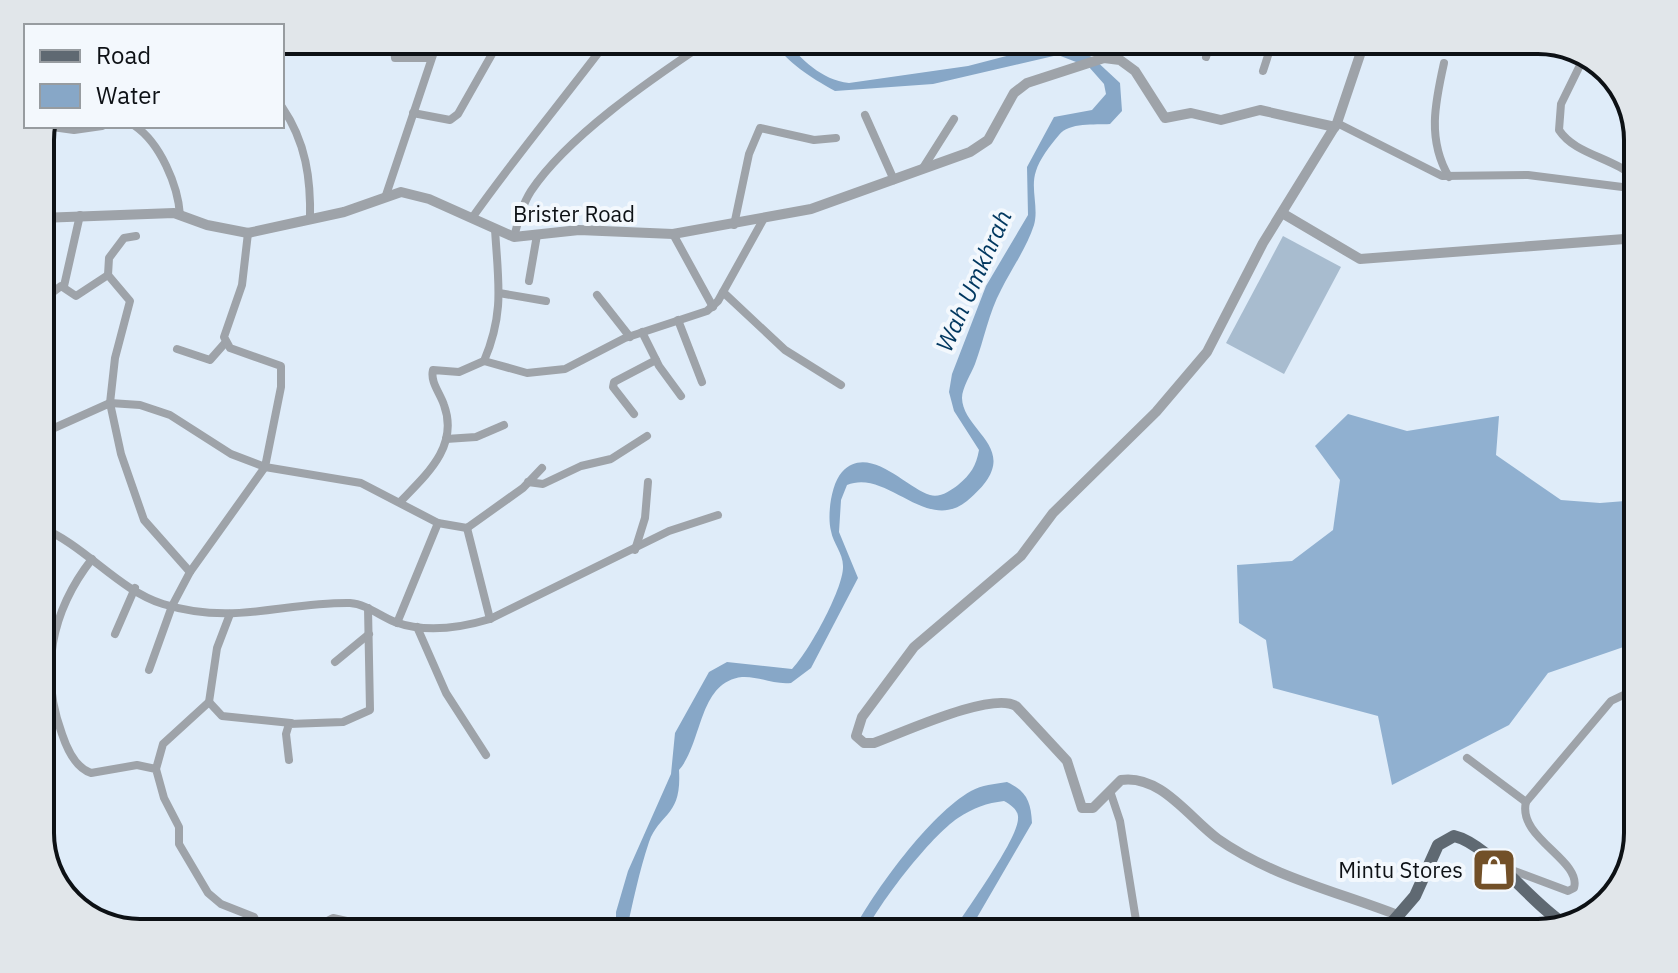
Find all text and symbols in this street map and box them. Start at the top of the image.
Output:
legend [24,24,284,128]
text: Road [96,39,151,71]
text: Water [96,79,160,111]
street label: Brister Road [513,199,635,228]
water label: Wah Umkhrah [928,205,1019,356]
shop icon: Mintu Stores [1470,846,1518,894]
place label: Mintu Stores [1338,855,1463,884]

